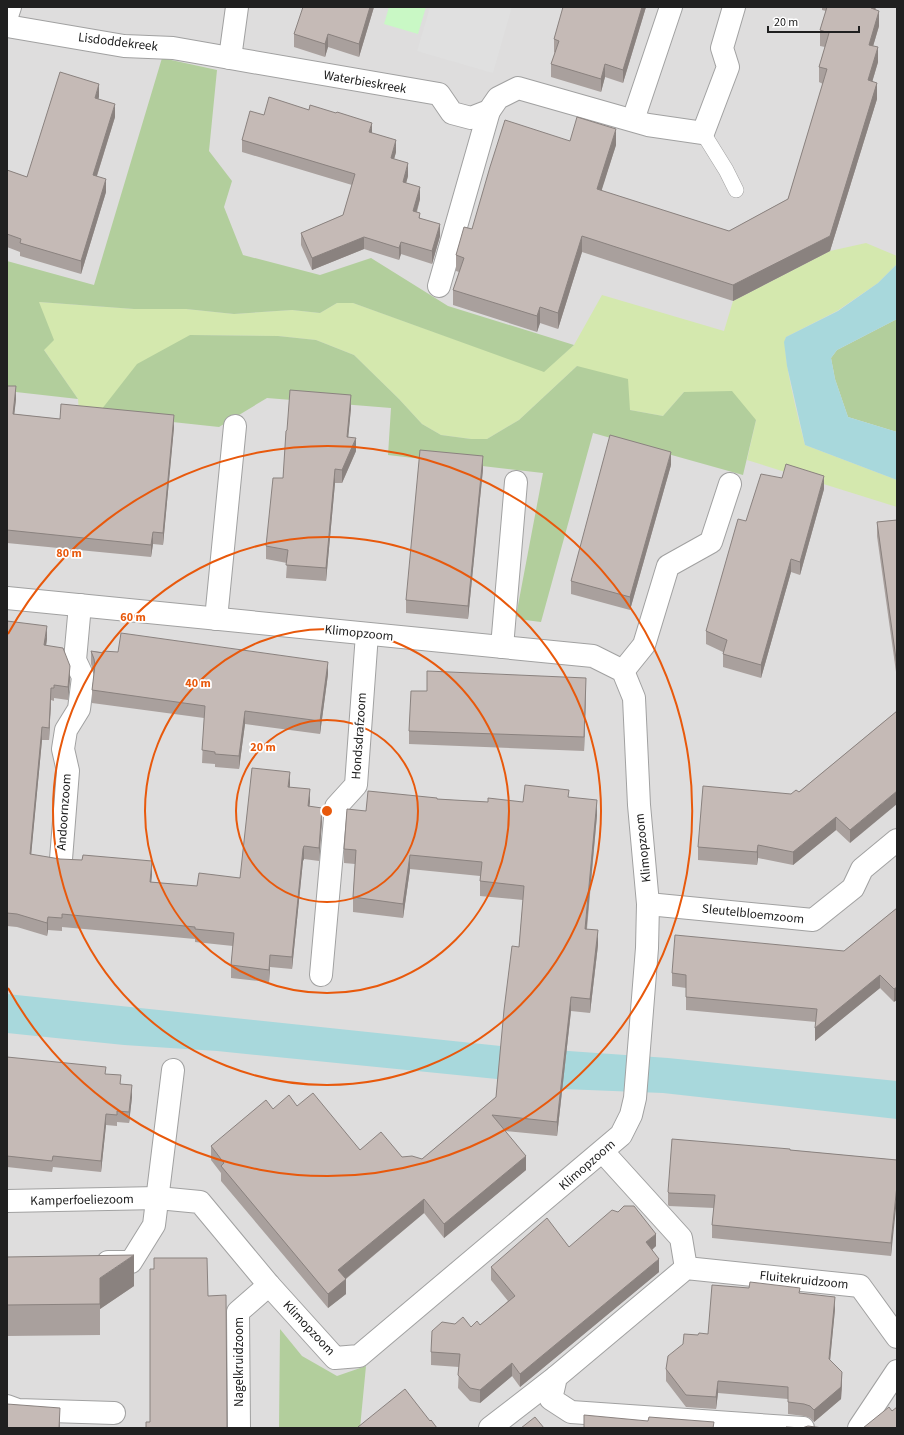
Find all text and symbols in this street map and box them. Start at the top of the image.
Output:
scale bar [768,8,859,34]
text: 20 m [774,14,798,31]
street label: Lisdoddekreek [77,28,159,56]
street label: Waterbieskreek [322,66,408,98]
text: 80 m [56,545,82,562]
text: 60 m [120,609,146,626]
street label: Klimopzoom [324,620,394,646]
text: 40 m [185,675,211,692]
street label: Hondsdrafzoom [347,692,371,780]
text: 20 m [250,739,276,756]
street label: Andoornzoom [52,773,76,851]
centre of rings [320,804,334,818]
street label: Klimopzoom [630,813,656,883]
street label: Sleutelbloemzoom [701,900,805,928]
street label: Klimopzoom [555,1135,619,1195]
street label: Kamperfoeliezoom [30,1190,134,1210]
street label: Fluitekruidzoom [759,1266,849,1294]
street label: Klimopzoom [279,1297,339,1359]
street label: Nagelkruidzoom [230,1317,248,1407]

